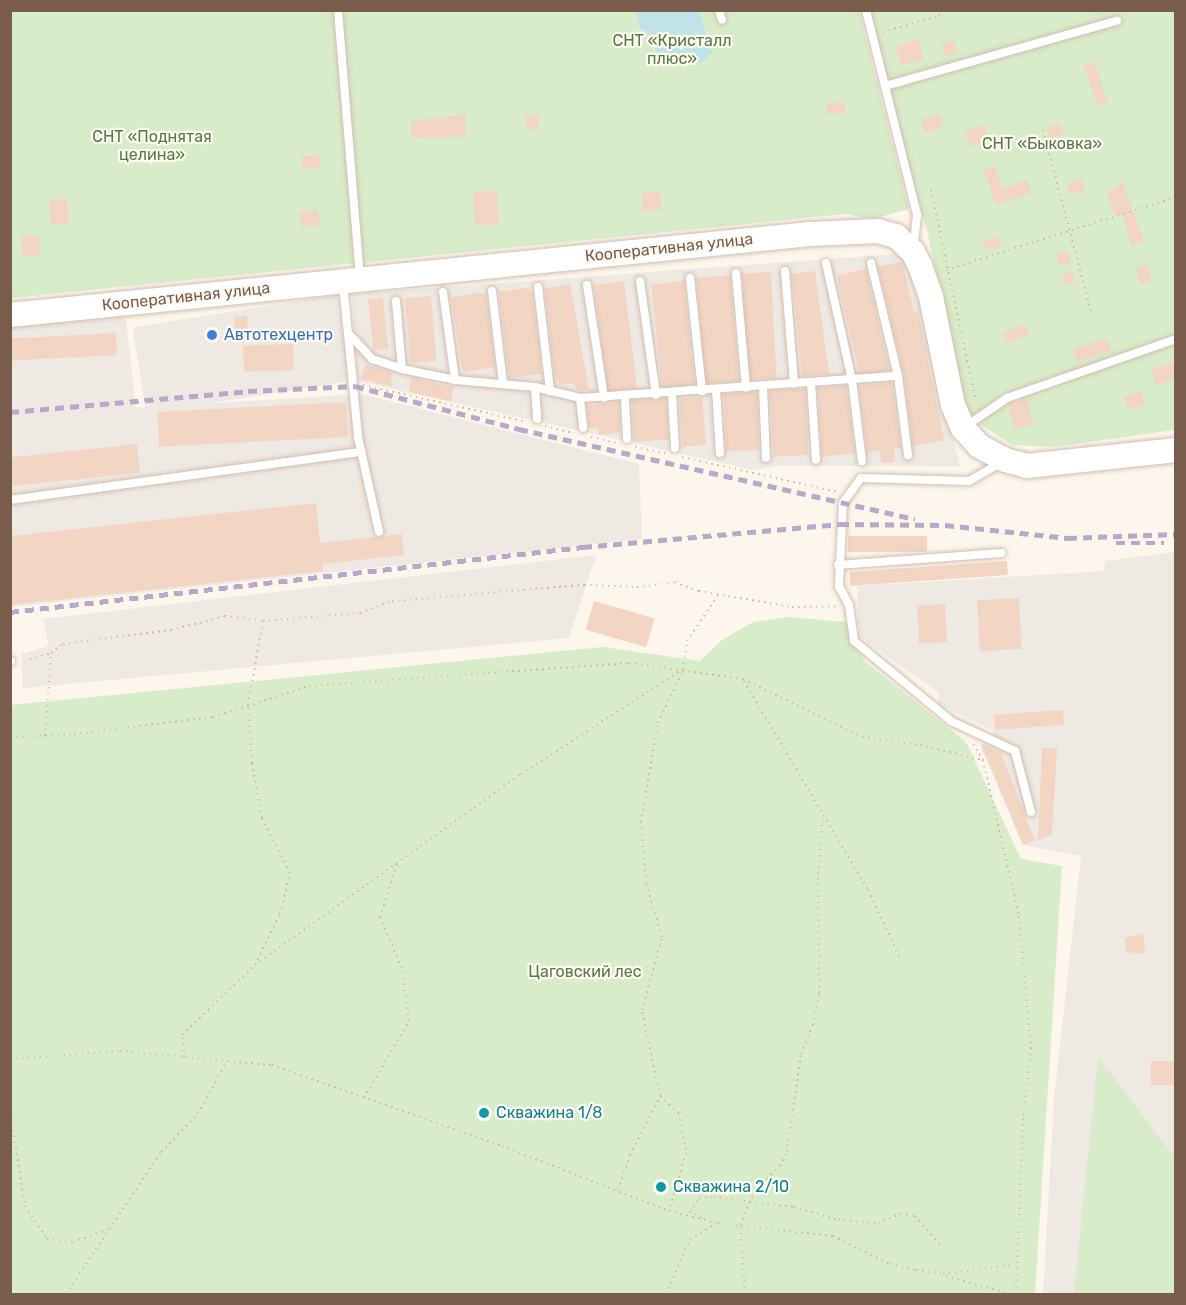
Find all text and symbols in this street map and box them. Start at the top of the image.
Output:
park label: СНТ «Кристалл плюс» [613,31,731,69]
park label: СНТ «Поднятая целина» [92,127,212,165]
park label: СНТ «Быковка» [982,134,1102,154]
street label: Кооперативная улица [584,230,754,266]
street label: Кооперативная улица [101,279,271,315]
place label: Автотехцентр [224,325,333,345]
marker: Автотехцентр [205,328,219,342]
park label: Цаговский лес [528,962,642,982]
place label: Скважина 1/8 [496,1103,602,1123]
marker: Скважина 1/8 [477,1106,491,1120]
place label: Скважина 2/10 [673,1177,789,1197]
marker: Скважина 2/10 [654,1180,668,1194]

